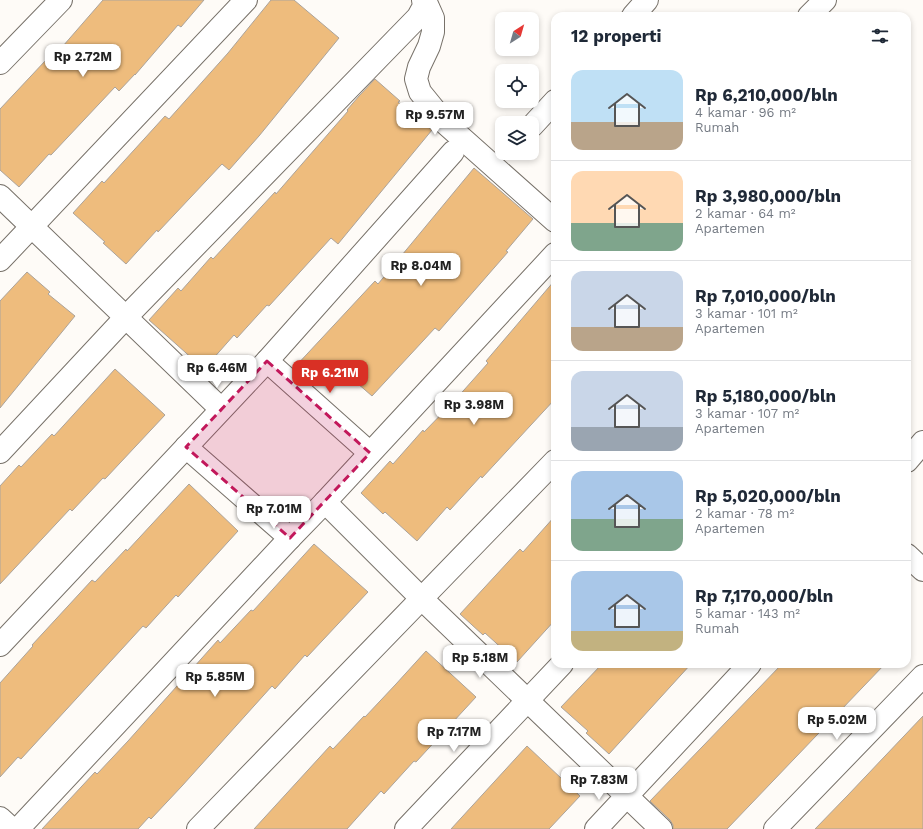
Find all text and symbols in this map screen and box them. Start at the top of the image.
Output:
north arrow [495,12,539,56]
map controls [495,12,539,160]
icon: filters [869,25,891,47]
text: 12 properti [571,26,661,46]
pin: Rp 2.72M [42,44,124,78]
text: Rp 2.72M [54,49,112,64]
button: locate [495,64,539,108]
text: Rp 6,210,000/bln [695,85,838,105]
icon: home [603,86,651,134]
pin: Rp 9.57M [394,102,476,136]
text: 4 kamar · 96 m² [695,105,796,120]
text: Rp 9.57M [405,107,465,122]
button: layers [495,116,539,160]
text: Rumah [695,120,739,135]
text: Rp 3,980,000/bln [695,186,841,206]
icon: home [603,187,651,235]
text: 2 kamar · 64 m² [695,206,796,221]
text: Apartemen [695,221,765,236]
pin: Rp 8.04M [380,253,462,287]
text: Rp 8.04M [390,258,452,273]
text: Rp 7,010,000/bln [695,286,836,306]
icon: home [603,287,651,335]
text: 3 kamar · 101 m² [695,306,798,321]
text: Apartemen [695,321,765,336]
pin: Rp 6.46M [176,355,258,389]
text: Rp 6.46M [187,360,247,375]
pin: Rp 6.21M [289,360,371,394]
text: Rp 6.21M [301,365,359,380]
text: Rp 5,180,000/bln [695,386,836,406]
icon: home [603,387,651,435]
pin: Rp 3.98M [433,392,515,426]
text: Rp 3.98M [444,397,504,412]
text: 3 kamar · 107 m² [695,406,799,421]
text: Apartemen [695,421,765,436]
text: Rp 5,020,000/bln [695,486,841,506]
icon: home [603,487,651,535]
pin: Rp 7.01M [233,496,315,530]
text: Rp 7.01M [246,501,302,516]
text: 2 kamar · 78 m² [695,506,794,521]
text: Apartemen [695,521,765,536]
text: Rp 7,170,000/bln [695,586,833,606]
icon: home [603,587,651,635]
text: 5 kamar · 143 m² [695,606,800,621]
text: Rumah [695,621,739,636]
pin: Rp 5.18M [439,645,521,679]
text: Rp 5.18M [452,650,508,665]
pin: Rp 5.85M [174,664,256,698]
text: Rp 5.85M [185,669,245,684]
pin: Rp 5.02M [796,707,878,741]
text: Rp 5.02M [807,712,867,727]
pin: Rp 7.17M [413,719,495,753]
text: Rp 7.17M [427,724,481,739]
pin: Rp 7.83M [558,767,640,801]
text: Rp 7.83M [570,772,628,787]

